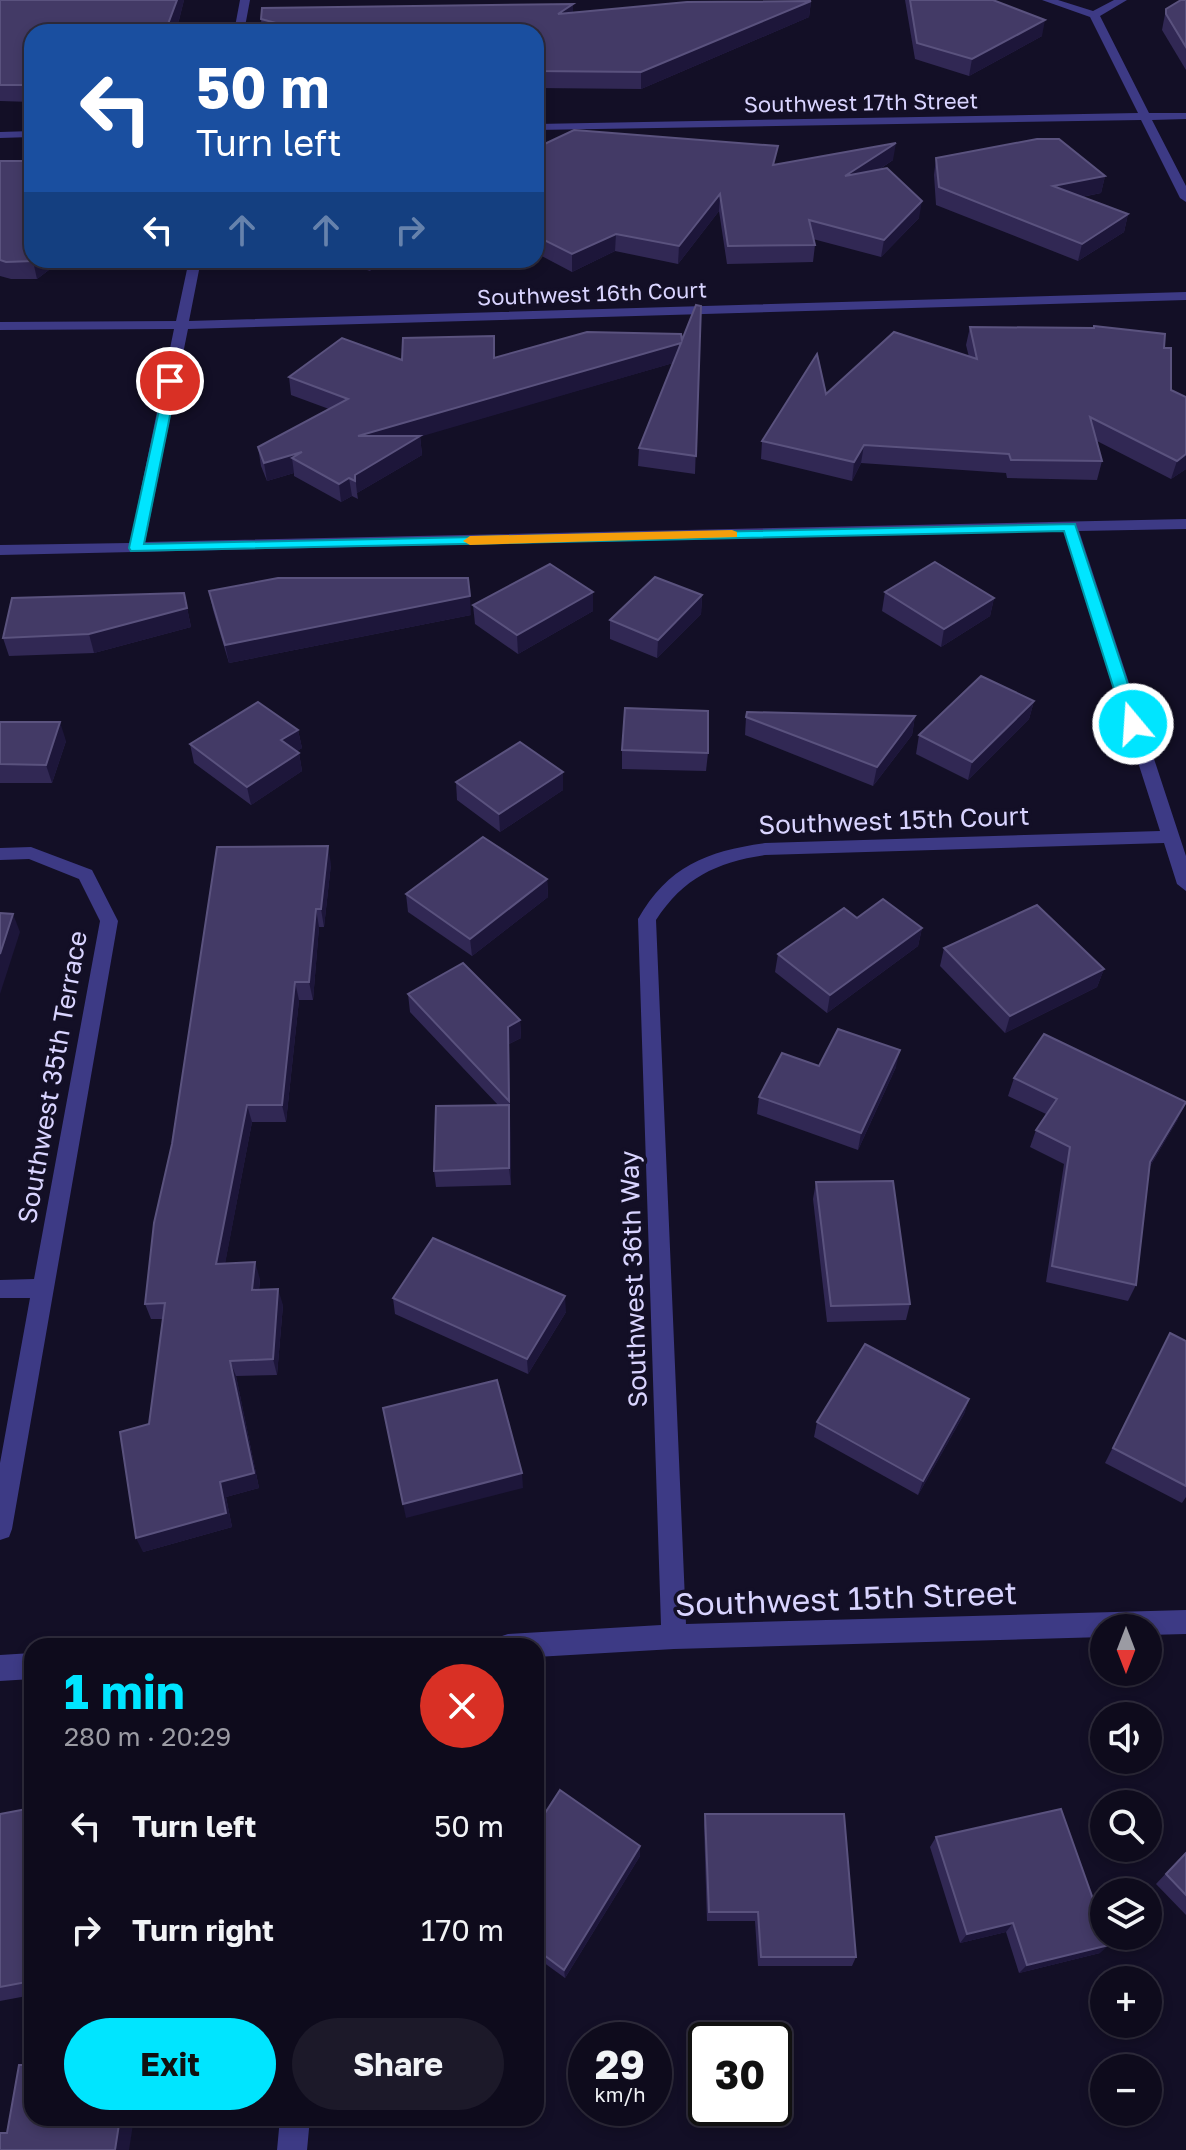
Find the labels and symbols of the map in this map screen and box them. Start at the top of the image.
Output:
street label: Southwest 17th Street [744,86,978,118]
street label: Southwest 16th Court [477,275,707,311]
pin [136,347,204,415]
position arrow [1091,682,1175,766]
street label: Southwest 15th Court [758,800,1030,840]
street label: Southwest 35th Terrace [11,928,93,1226]
street label: Southwest 36th Way [613,1150,653,1408]
street label: Southwest 15th Street [674,1573,1018,1623]
north arrow [1090,1614,1162,1686]
speed limit sign: 30 [688,2022,792,2126]

